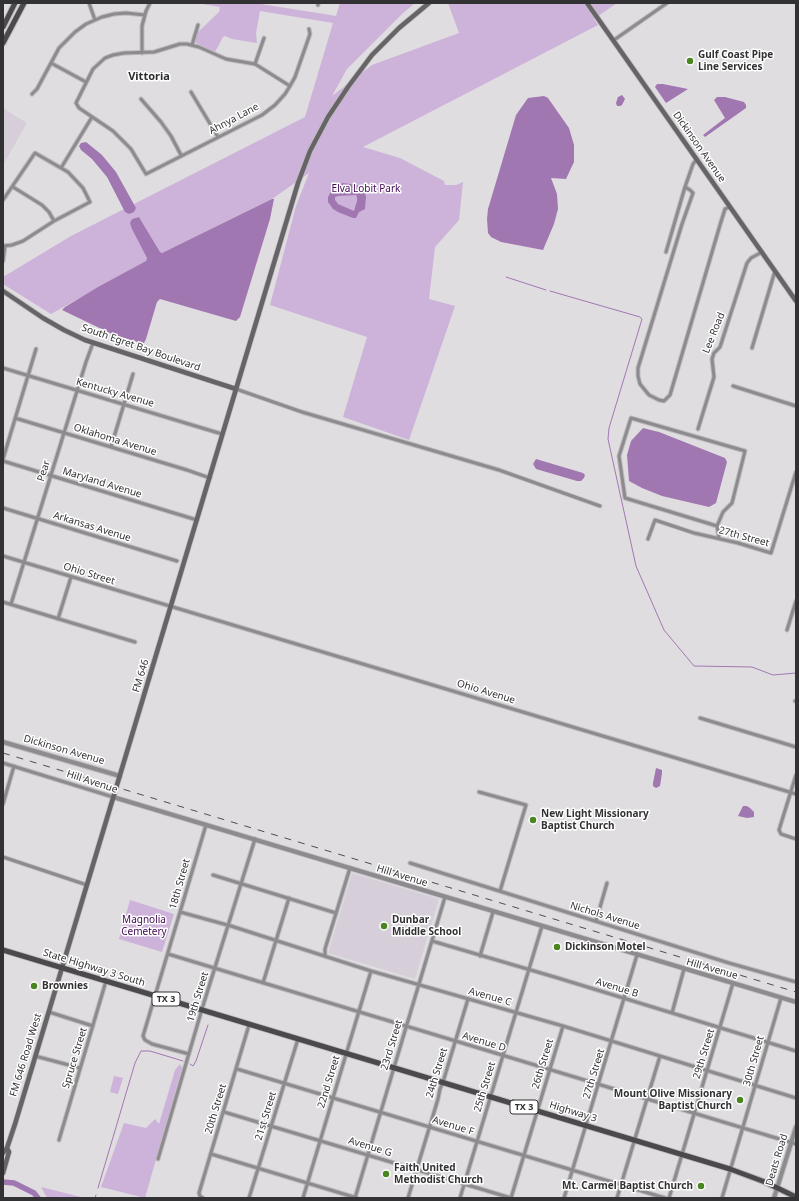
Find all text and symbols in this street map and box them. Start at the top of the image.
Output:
place label: Gulf Coast Pipe Line Services [698,49,773,72]
marker: Gulf Coast Pipe Line Services [685,56,695,66]
district label: Vittoria [128,70,170,84]
street label: Ahnya Lane [207,101,261,137]
street label: Dickinson Avenue [670,109,728,185]
park label: Elva Lobit Park [332,183,400,195]
street label: Lee Road [700,311,728,355]
street label: South Egret Bay Boulevard [80,322,202,374]
street label: Kentucky Avenue [75,376,155,410]
street label: Oklahoma Avenue [72,422,158,458]
street label: Pear [35,459,53,483]
street label: Maryland Avenue [61,465,143,501]
street label: Arkansas Avenue [52,509,132,545]
street label: 27th Street [717,525,771,549]
street label: Ohio Street [62,560,116,588]
street label: FM 646 [130,658,152,694]
street label: Ohio Avenue [455,677,517,707]
street label: Dickinson Avenue [22,733,106,767]
street label: Hill Avenue [65,768,119,796]
place label: New Light Missionary Baptist Church [541,808,649,832]
marker: New Light Missionary Baptist Church [528,815,538,825]
street label: 18th Street [167,857,193,911]
street label: Hill Avenue [375,863,429,889]
street label: Nichols Avenue [569,900,641,932]
park label: Magnolia Cemetery [121,914,167,938]
place label: Dunbar Middle School [392,914,461,938]
marker: Dunbar Middle School [379,921,389,931]
place label: Dickinson Motel [565,941,645,953]
marker: Dickinson Motel [552,942,562,952]
street label: State Highway 3 South [42,947,146,989]
street label: Hill Avenue [685,956,739,982]
street label: 19th Street [185,971,211,1023]
street label: Avenue B [594,976,640,1000]
place label: Brownies [42,980,88,992]
marker: Brownies [29,981,39,991]
street label: Avenue C [467,985,513,1009]
road number: TX 3 [152,992,180,1006]
street label: FM 646 Road West [8,1012,44,1098]
street label: 23rd Street [379,1018,405,1072]
street label: Spruce Street [60,1026,90,1090]
street label: 29th Street [691,1028,717,1080]
street label: Avenue D [461,1030,507,1054]
street label: 30th Street [741,1034,767,1088]
street label: 26th Street [530,1038,556,1090]
street label: 24th Street [424,1047,450,1099]
street label: 27th Street [581,1048,607,1100]
street label: 22nd Street [315,1054,343,1110]
street label: 25th Street [472,1061,498,1113]
street label: 20th Street [203,1083,229,1135]
place label: Mount Olive Missionary Baptist Church [614,1088,732,1112]
street label: 21st Street [253,1090,279,1142]
marker: Mount Olive Missionary Baptist Church [735,1095,745,1105]
street label: Highway 3 [548,1099,598,1125]
road number: TX 3 [510,1100,538,1114]
street label: Avenue F [431,1114,475,1138]
street label: Deats Road [763,1133,791,1187]
street label: Avenue G [347,1135,393,1159]
place label: Faith United Methodist Church [394,1162,483,1186]
marker: Faith United Methodist Church [381,1169,391,1179]
place label: Mt. Carmel Baptist Church [562,1180,693,1192]
marker: Mt. Carmel Baptist Church [696,1181,706,1191]

